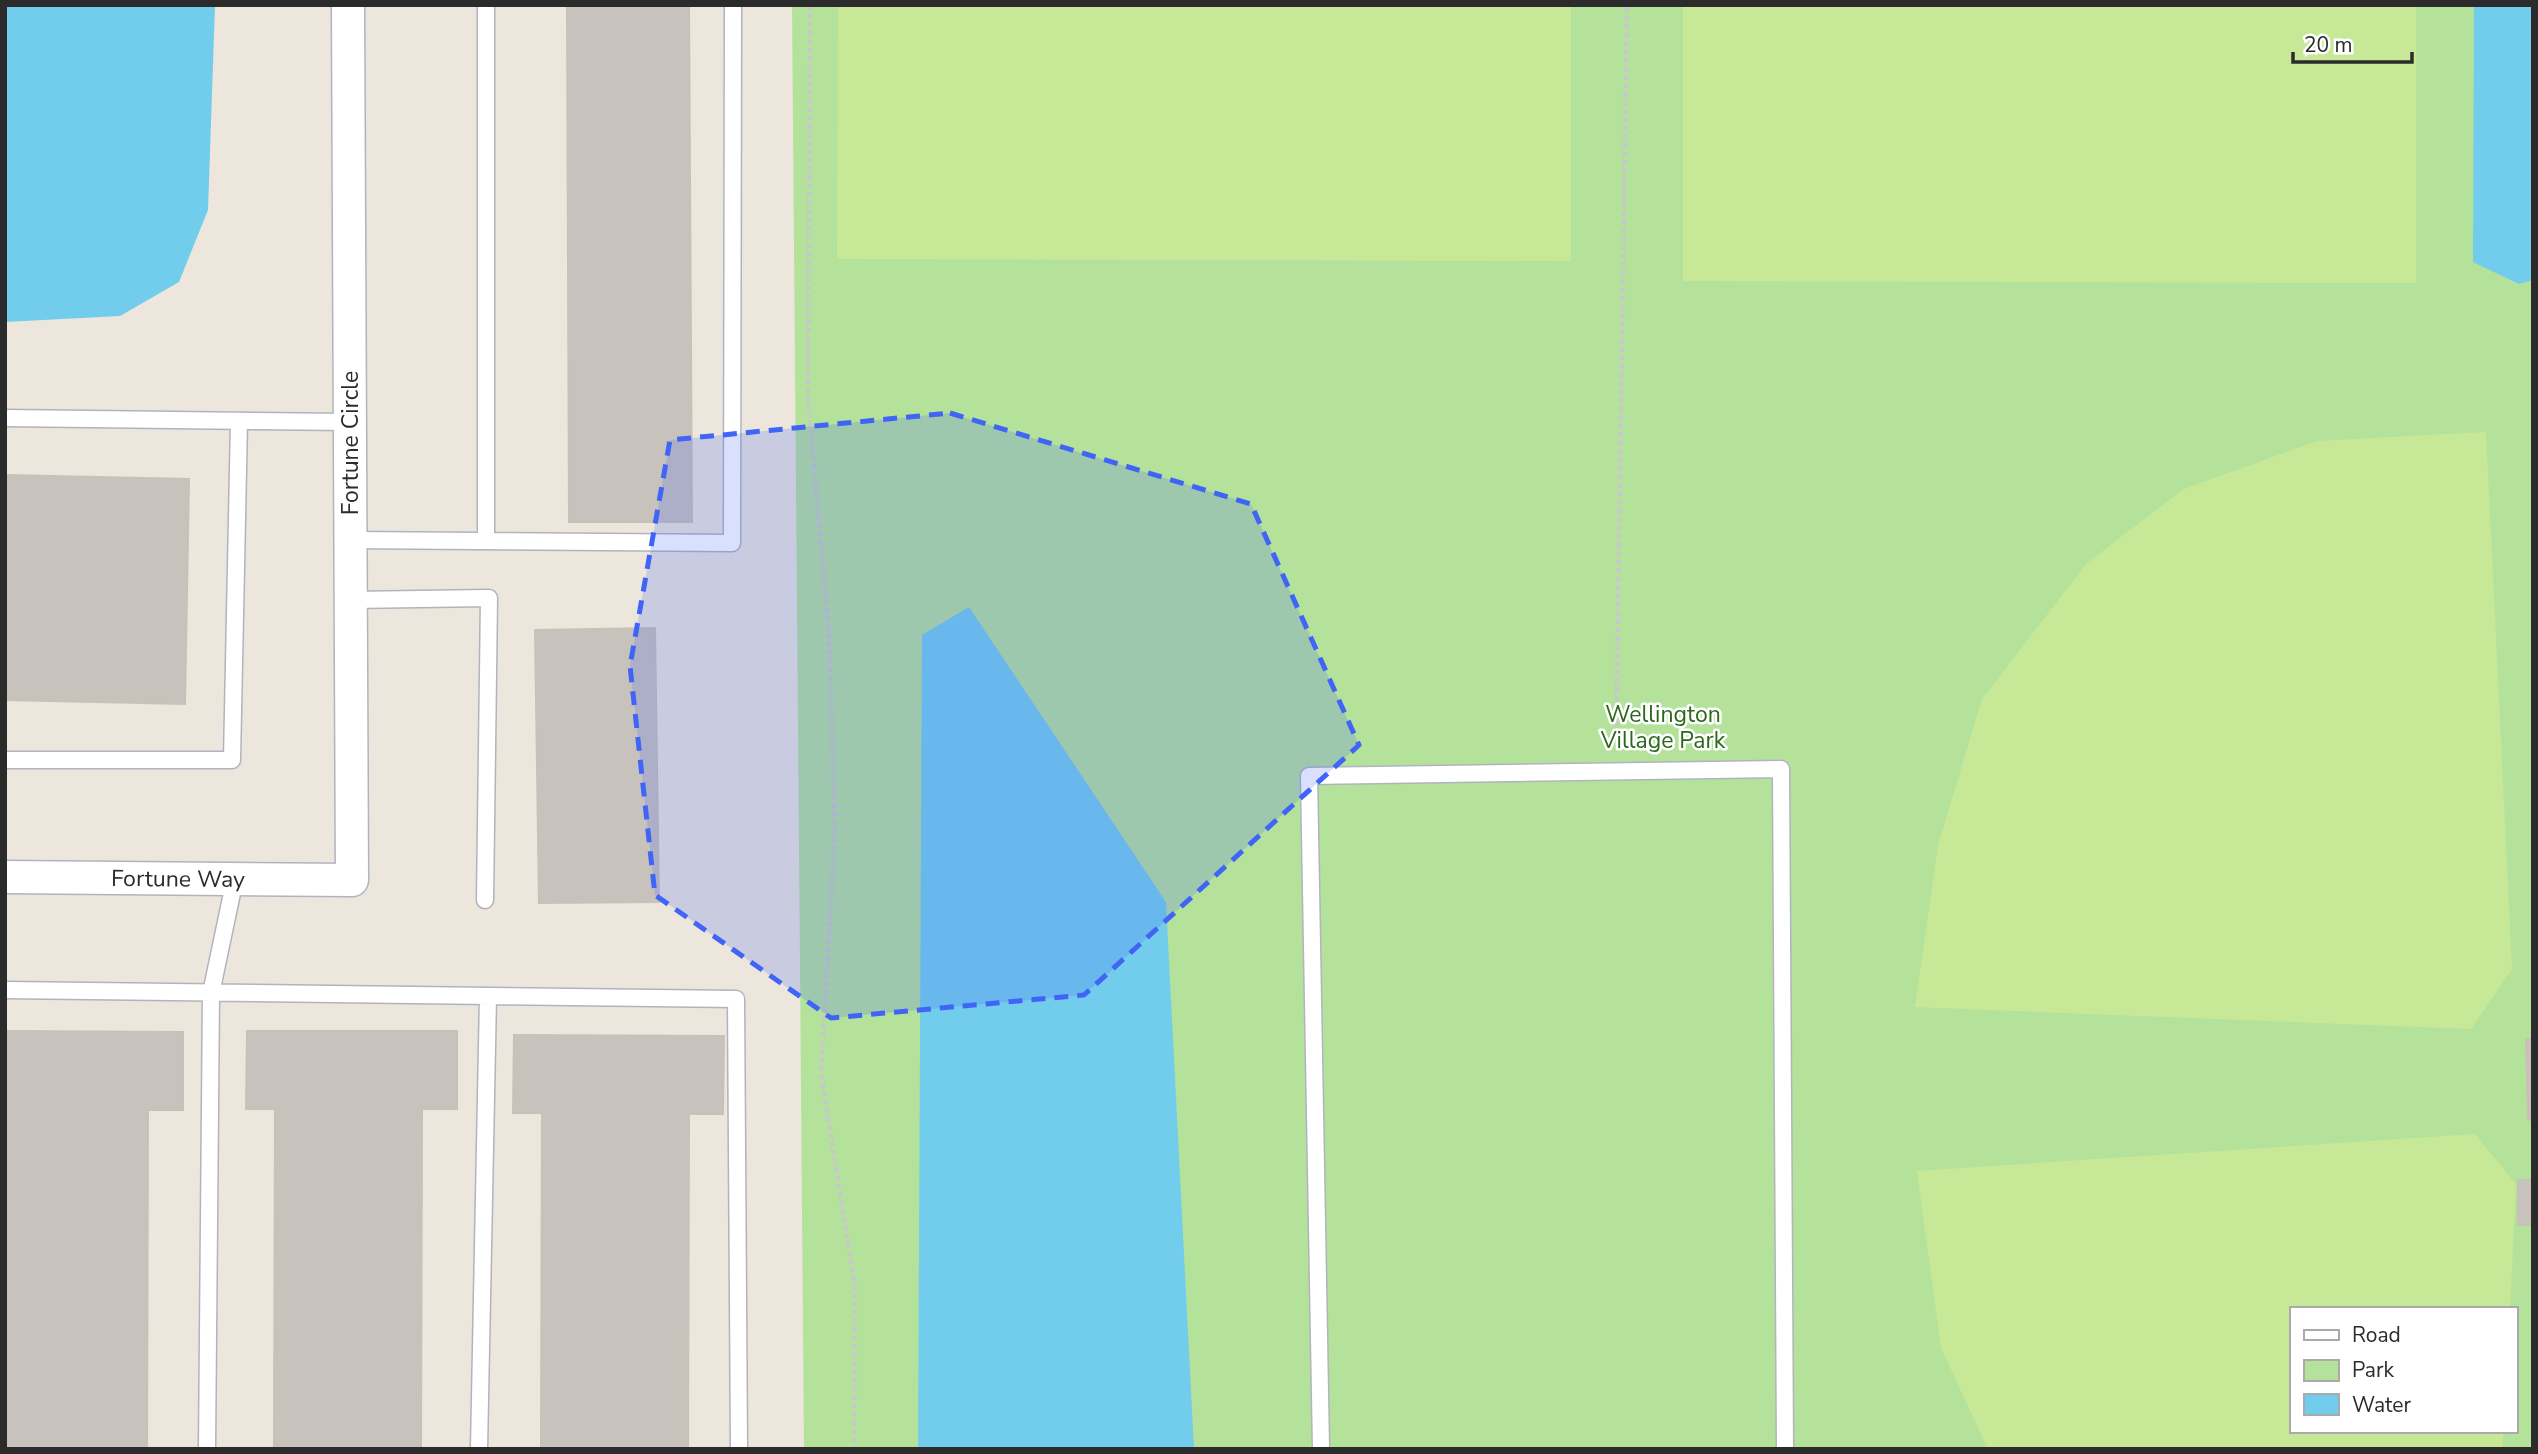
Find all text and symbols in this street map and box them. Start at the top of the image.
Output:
scale bar [2293,21,2412,65]
text: 20 m [2304,31,2353,59]
street label: Fortune Circle [335,371,366,515]
park label: Wellington Village Park [1600,699,1726,756]
street label: Fortune Way [111,862,245,895]
legend [2290,1307,2517,1433]
text: Road [2352,1321,2401,1349]
text: Park [2352,1356,2394,1384]
text: Water [2352,1391,2411,1419]

